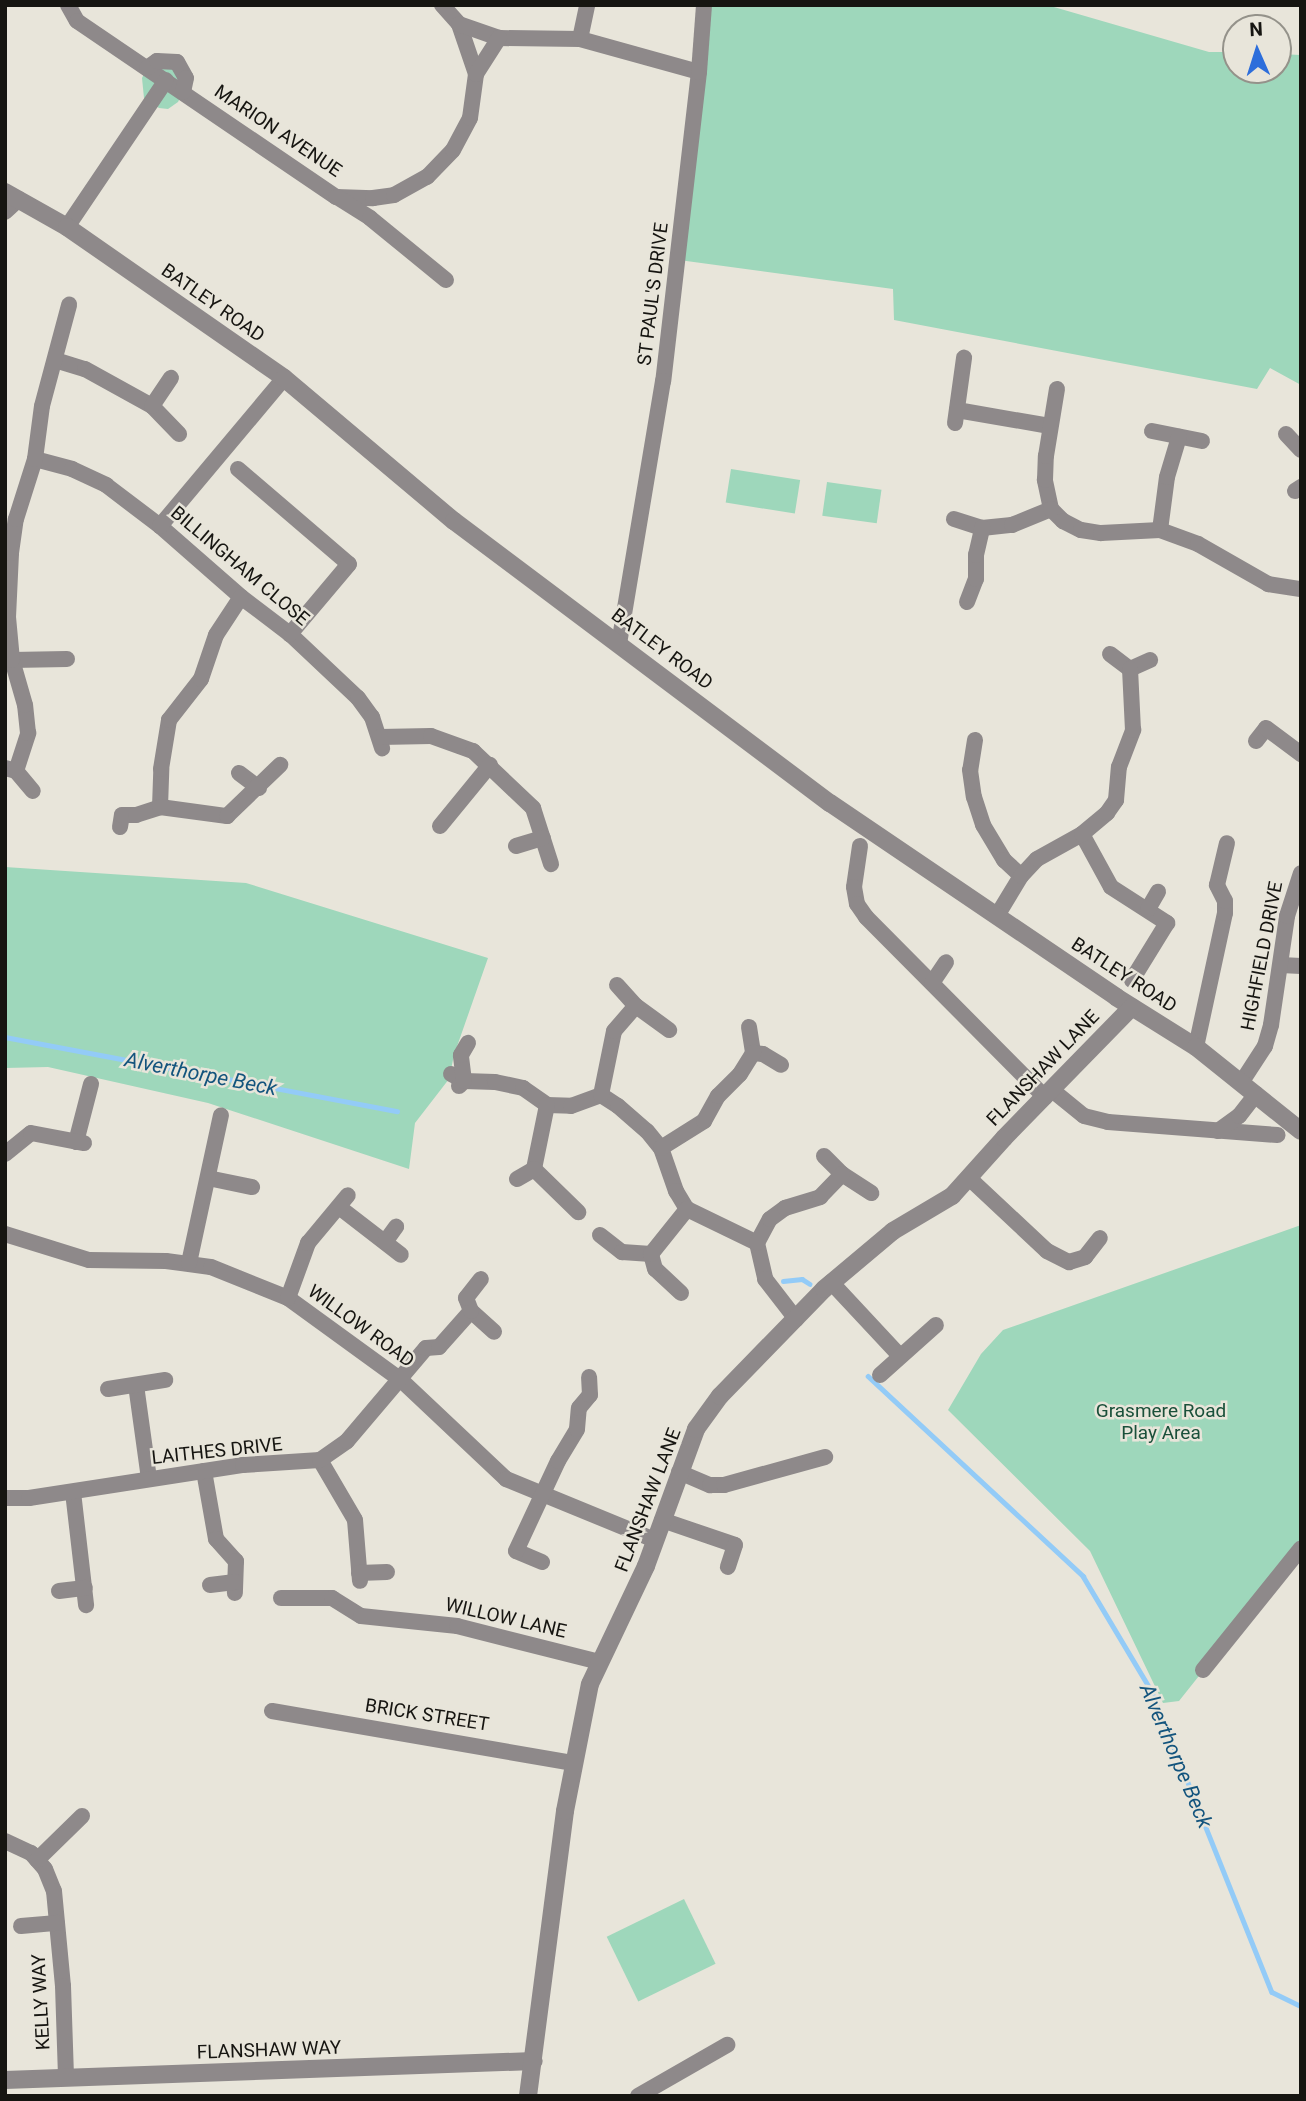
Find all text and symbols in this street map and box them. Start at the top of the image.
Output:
north arrow [1222,14,1292,84]
text: N [1249,18,1263,41]
street label: MARION AVENUE [210,80,346,182]
street label: ST PAUL'S DRIVE [633,221,673,367]
street label: BATLEY ROAD [157,259,269,347]
street label: BILLINGHAM CLOSE [166,501,314,631]
street label: BATLEY ROAD [607,603,717,695]
street label: HIGHFIELD DRIVE [1236,880,1288,1032]
street label: BATLEY ROAD [1067,932,1181,1018]
street label: FLANSHAW LANE [982,1005,1104,1131]
water label: Alverthorpe Beck [123,1047,279,1101]
street label: WILLOW ROAD [303,1280,419,1372]
park label: Grasmere Road Play Area [1096,1400,1226,1444]
street label: FLANSHAW LANE [610,1425,686,1575]
street label: LAITHES DRIVE [150,1433,284,1469]
street label: WILLOW LANE [443,1593,569,1643]
water label: Alverthorpe Beck [1134,1680,1218,1832]
street label: BRICK STREET [363,1694,491,1736]
street label: KELLY WAY [27,1953,55,2051]
street label: FLANSHAW WAY [196,2036,342,2064]

